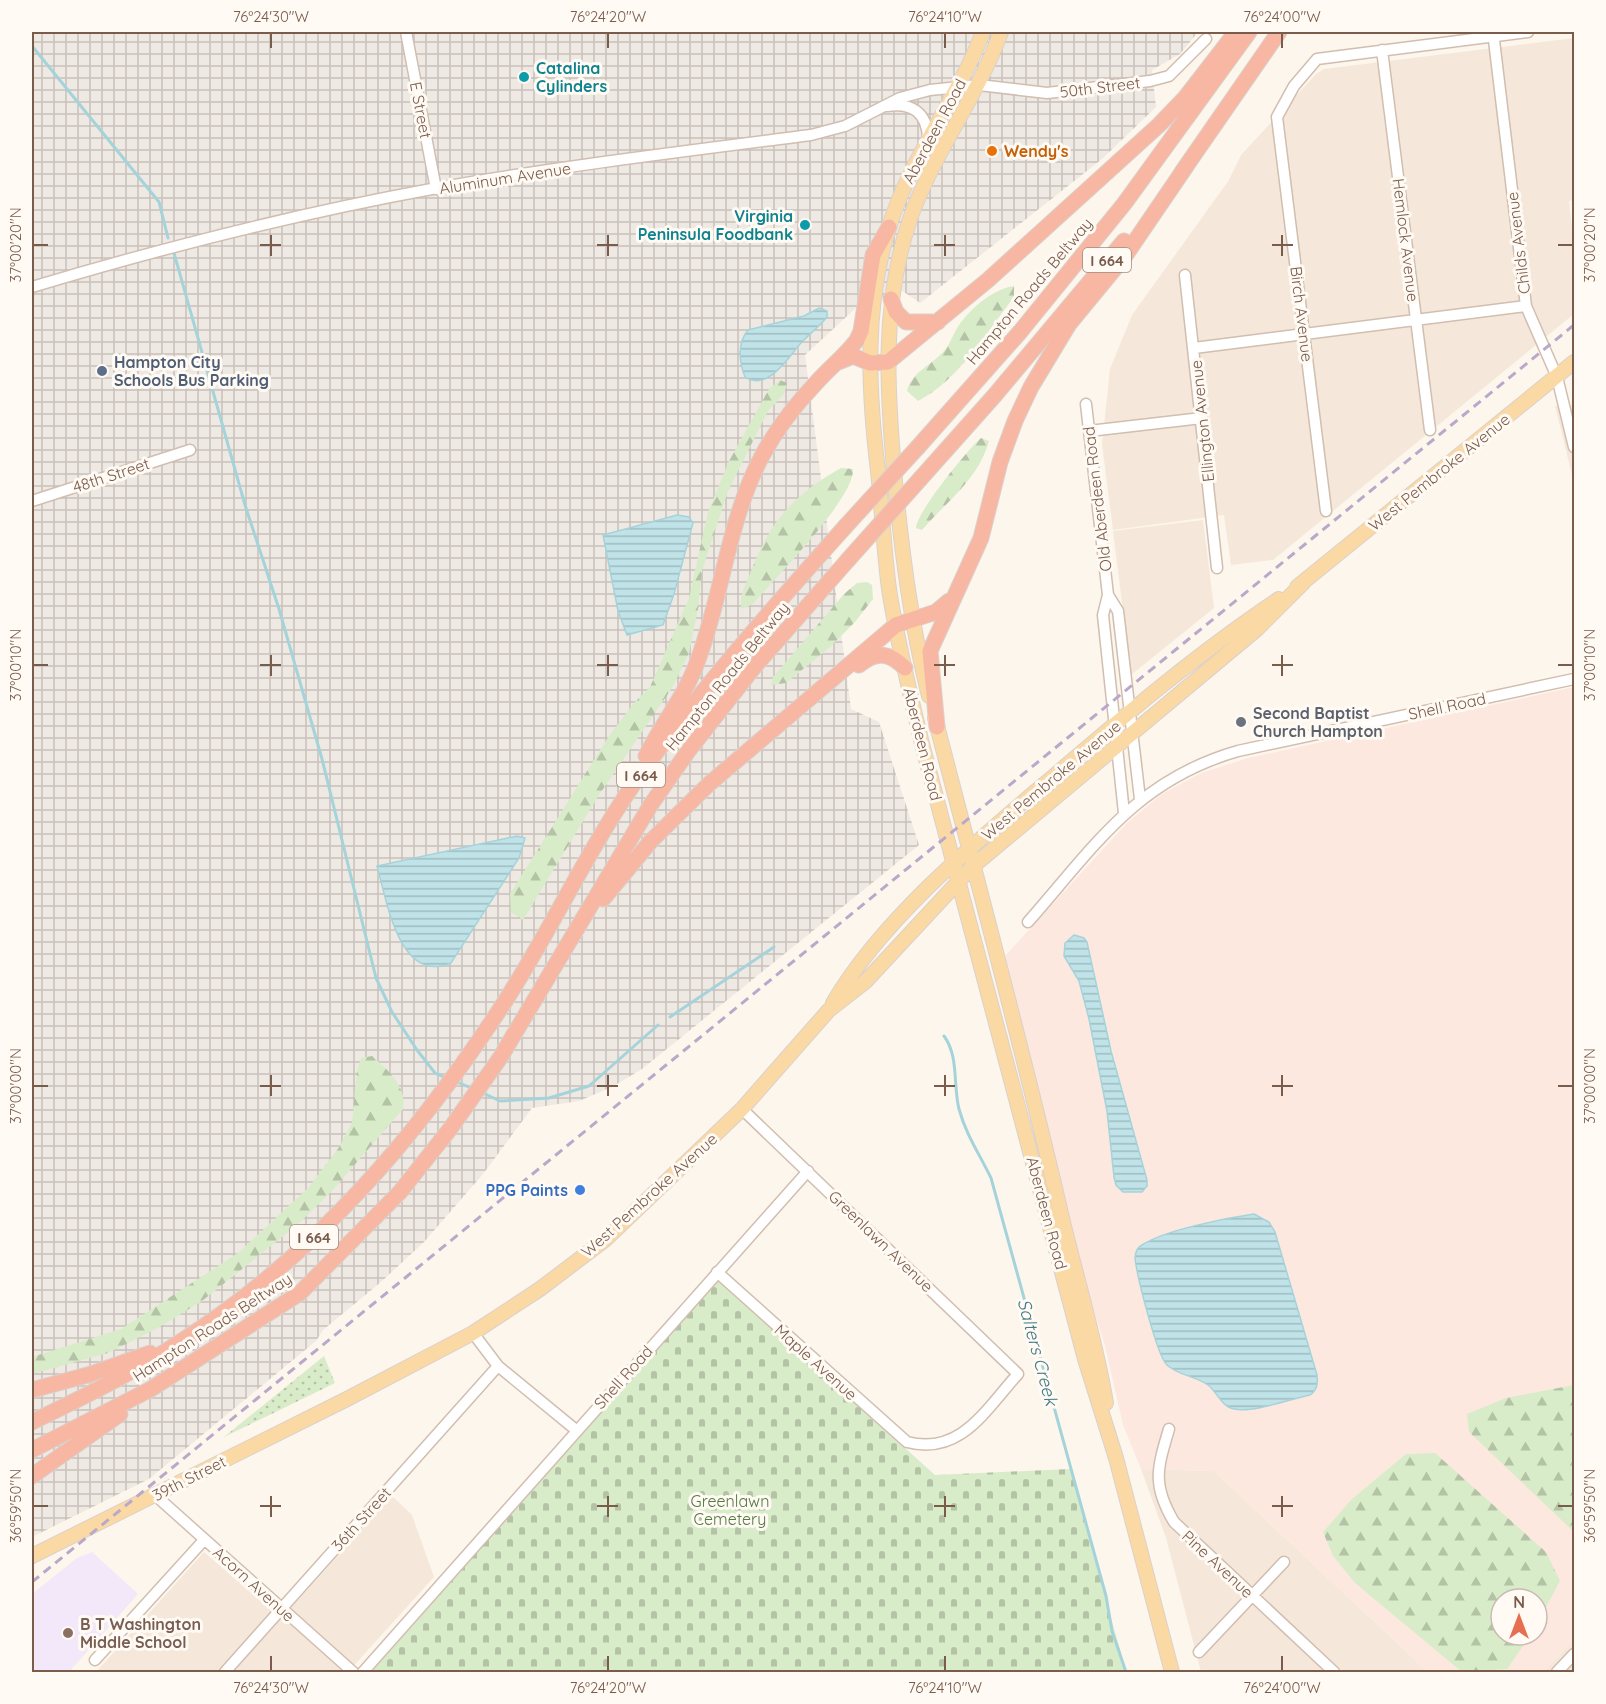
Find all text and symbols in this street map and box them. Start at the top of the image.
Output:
text: 76°24'30"W [233,7,310,26]
text: 76°24'20"W [570,7,647,26]
text: 76°24'10"W [908,7,982,26]
text: 76°24'00"W [1243,7,1321,26]
place label: Catalina Cylinders [536,58,607,96]
marker: Catalina Cylinders [517,70,531,84]
street label: 50th Street [1059,72,1141,102]
street label: Aberdeen Road [898,75,970,187]
street label: E Street [406,80,436,140]
place label: Wendy's [1004,141,1069,161]
marker: Wendy's [985,144,999,158]
street label: Aluminum Avenue [438,158,572,198]
street label: Hemlock Avenue [1389,177,1423,303]
street label: Childs Avenue [1502,191,1534,295]
place label: Virginia Peninsula Foodbank [638,206,793,244]
text: 37°00'20"N [6,207,25,283]
text: 37°00'20"N [1580,207,1599,283]
street label: Hampton Roads Beltway [962,213,1096,369]
marker: Virginia Peninsula Foodbank [798,218,812,232]
road number: I 664 [1083,248,1131,272]
street label: Birch Avenue [1286,265,1318,363]
place label: Hampton City Schools Bus Parking [114,352,269,390]
street label: Ellington Avenue [1186,359,1218,483]
marker: Hampton City Schools Bus Parking [95,364,109,378]
street label: West Pembroke Avenue [1364,409,1514,535]
street label: Old Aberdeen Road [1078,425,1116,573]
street label: 48th Street [70,453,152,497]
street label: Hampton Roads Beltway [661,598,793,754]
text: 37°00'10"N [6,629,25,701]
text: 37°00'10"N [1580,629,1599,701]
street label: Aberdeen Road [899,685,947,803]
street label: Shell Road [1407,688,1487,724]
place label: Second Baptist Church Hampton [1253,703,1383,741]
marker: Second Baptist Church Hampton [1234,715,1248,729]
street label: West Pembroke Avenue [977,716,1125,844]
road number: I 664 [617,763,665,787]
text: 37°00'00"N [6,1048,25,1124]
text: 37°00'00"N [1580,1048,1599,1124]
street label: West Pembroke Avenue [577,1129,721,1261]
street label: Aberdeen Road [1022,1154,1072,1272]
place label: PPG Paints [486,1180,568,1200]
marker: PPG Paints [573,1183,587,1197]
street label: Greenlawn Avenue [824,1186,938,1296]
road number: I 664 [290,1225,338,1249]
street label: Hampton Roads Beltway [129,1268,295,1386]
water label: Salters Creek [1013,1296,1064,1409]
street label: Maple Avenue [771,1320,861,1404]
street label: Shell Road [589,1341,657,1413]
street label: 39th Street [149,1451,229,1505]
text: 36°59'50"N [6,1469,25,1543]
text: 36°59'50"N [1580,1469,1599,1543]
street label: 36th Street [327,1483,395,1555]
park label: Greenlawn Cemetery [691,1491,769,1529]
street label: Pine Avenue [1178,1526,1258,1602]
street label: Acorn Avenue [209,1542,299,1626]
north arrow [1489,1587,1549,1647]
text: N [1513,1592,1525,1612]
place label: B T Washington Middle School [80,1614,201,1652]
marker: B T Washington Middle School [61,1626,75,1640]
text: 76°24'30"W [233,1678,310,1697]
text: 76°24'20"W [570,1678,647,1697]
text: 76°24'10"W [908,1678,982,1697]
text: 76°24'00"W [1243,1678,1321,1697]

